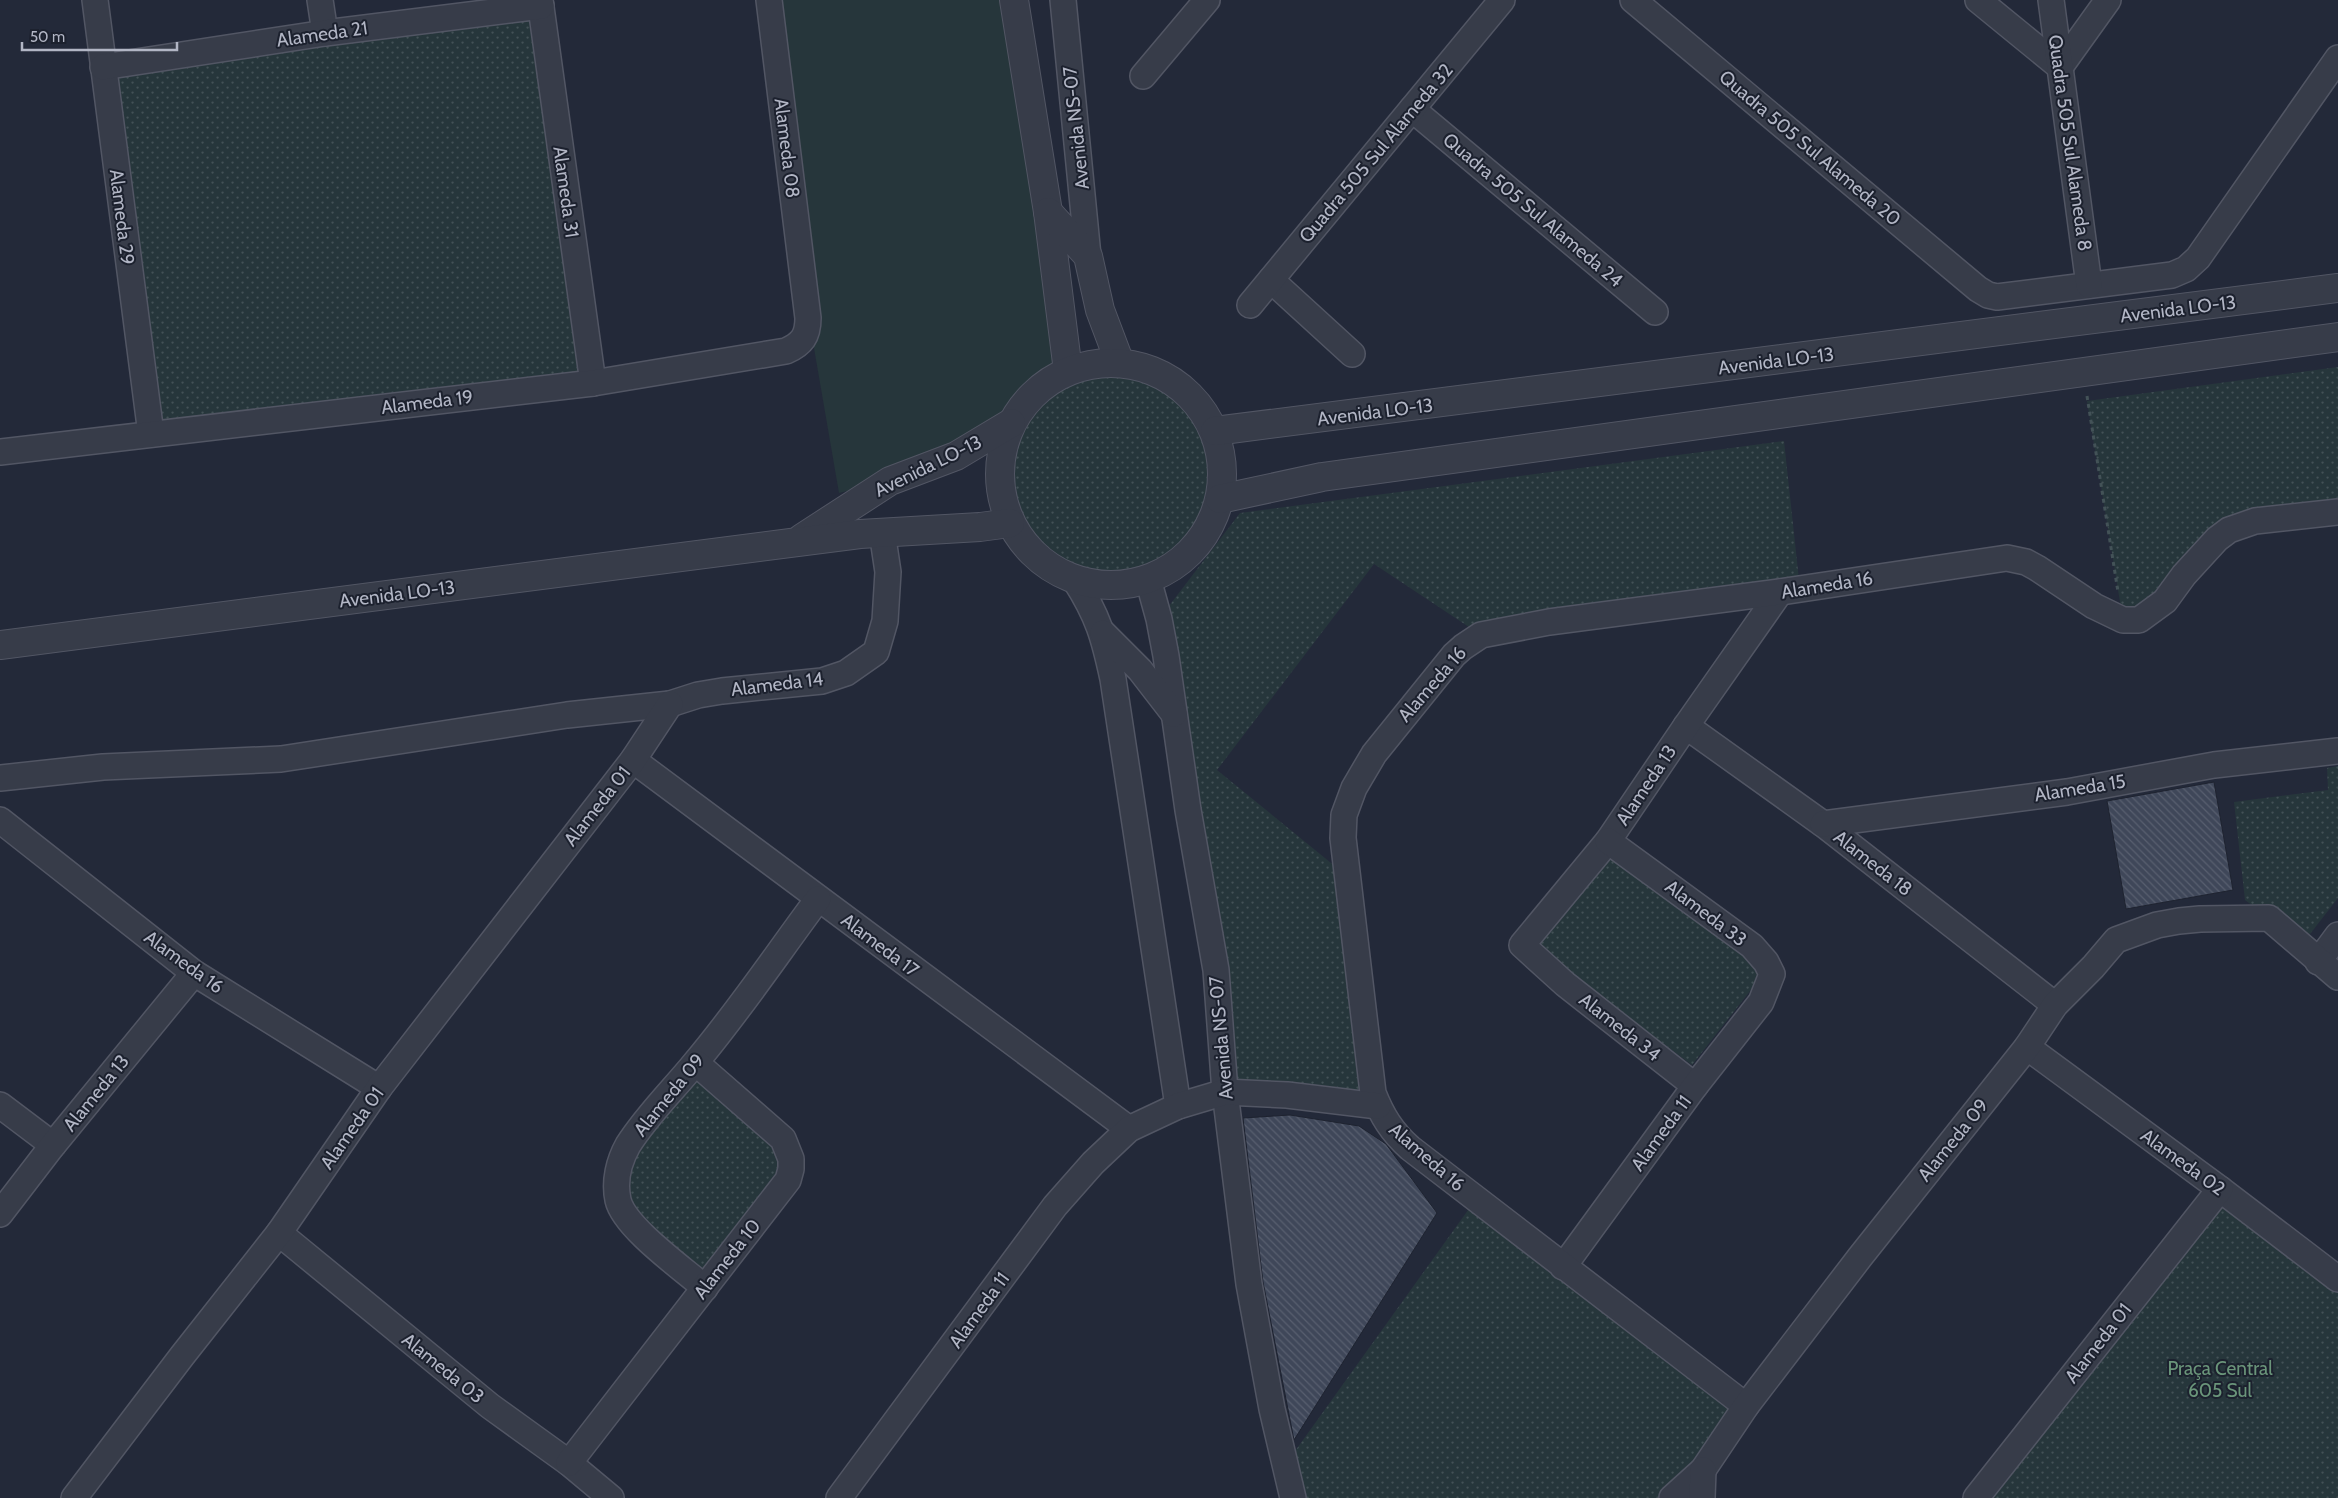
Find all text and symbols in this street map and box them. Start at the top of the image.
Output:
street label: Alameda 21 [275,16,369,52]
scale bar [22,20,178,52]
text: 50 m [30,28,65,46]
street label: Quadra 505 Sul Alameda 8 [2043,33,2097,253]
street label: Quadra 505 Sul Alameda 32 [1294,59,1458,247]
street label: Avenida NS-07 [1058,65,1094,191]
street label: Quadra 505 Sul Alameda 20 [1715,65,1905,231]
street label: Alameda 08 [769,97,805,199]
street label: Quadra 505 Sul Alameda 24 [1438,128,1628,292]
street label: Alameda 31 [548,145,584,239]
street label: Alameda 29 [105,168,139,266]
street label: Avenida LO-13 [2119,290,2237,328]
street label: Avenida LO-13 [1717,342,1835,380]
street label: Alameda 19 [380,385,474,419]
street label: Avenida LO-13 [1316,393,1434,431]
street label: Avenida LO-13 [871,430,985,502]
street label: Alameda 16 [1780,566,1874,604]
street label: Avenida LO-13 [338,575,456,613]
street label: Alameda 16 [1393,642,1471,726]
street label: Alameda 14 [730,667,824,701]
street label: Alameda 13 [1611,740,1681,830]
street label: Alameda 01 [559,762,635,850]
street label: Alameda 15 [2033,769,2127,807]
street label: Alameda 18 [1829,825,1917,901]
street label: Alameda 33 [1661,875,1751,951]
street label: Alameda 17 [837,908,924,982]
street label: Alameda 16 [140,926,228,998]
street label: Avenida NS-07 [1204,975,1238,1101]
street label: Alameda 34 [1575,988,1665,1066]
street label: Alameda 09 [629,1049,709,1141]
street label: Alameda 13 [58,1050,134,1136]
street label: Alameda 01 [315,1083,389,1173]
street label: Alameda 11 [1626,1091,1696,1175]
street label: Alameda 09 [1913,1094,1993,1186]
street label: Alameda 16 [1385,1118,1469,1196]
street label: Alameda 02 [2136,1124,2230,1200]
street label: Alameda 10 [689,1215,765,1303]
street label: Alameda 11 [944,1268,1014,1352]
street label: Alameda 01 [2060,1299,2136,1387]
street label: Alameda 03 [397,1328,489,1408]
park label: Praça Central 605 Sul [2167,1357,2273,1402]

